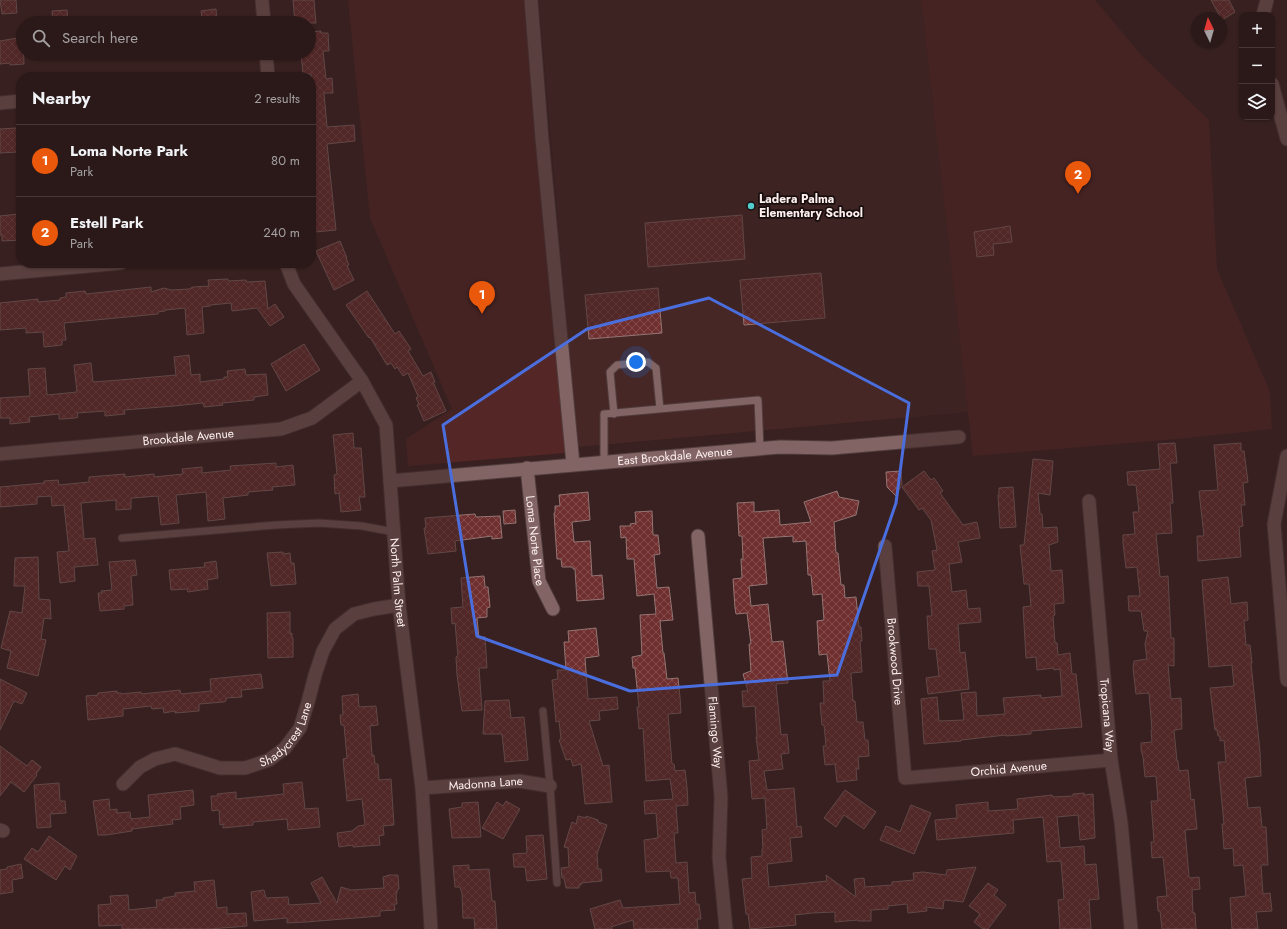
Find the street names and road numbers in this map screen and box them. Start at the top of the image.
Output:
street label: Brookdale Avenue [142,424,235,450]
street label: East Brookdale Avenue [617,442,733,470]
street label: Loma Norte Place [521,495,549,589]
street label: North Palm Street [385,537,411,628]
street label: Brookwood Drive [882,617,908,706]
street label: Tropicana Way [1095,678,1119,754]
street label: Flamingo Way [703,696,727,770]
street label: Shadycrest Lane [257,700,316,772]
street label: Orchid Avenue [970,757,1048,781]
street label: Madonna Lane [448,772,524,795]

